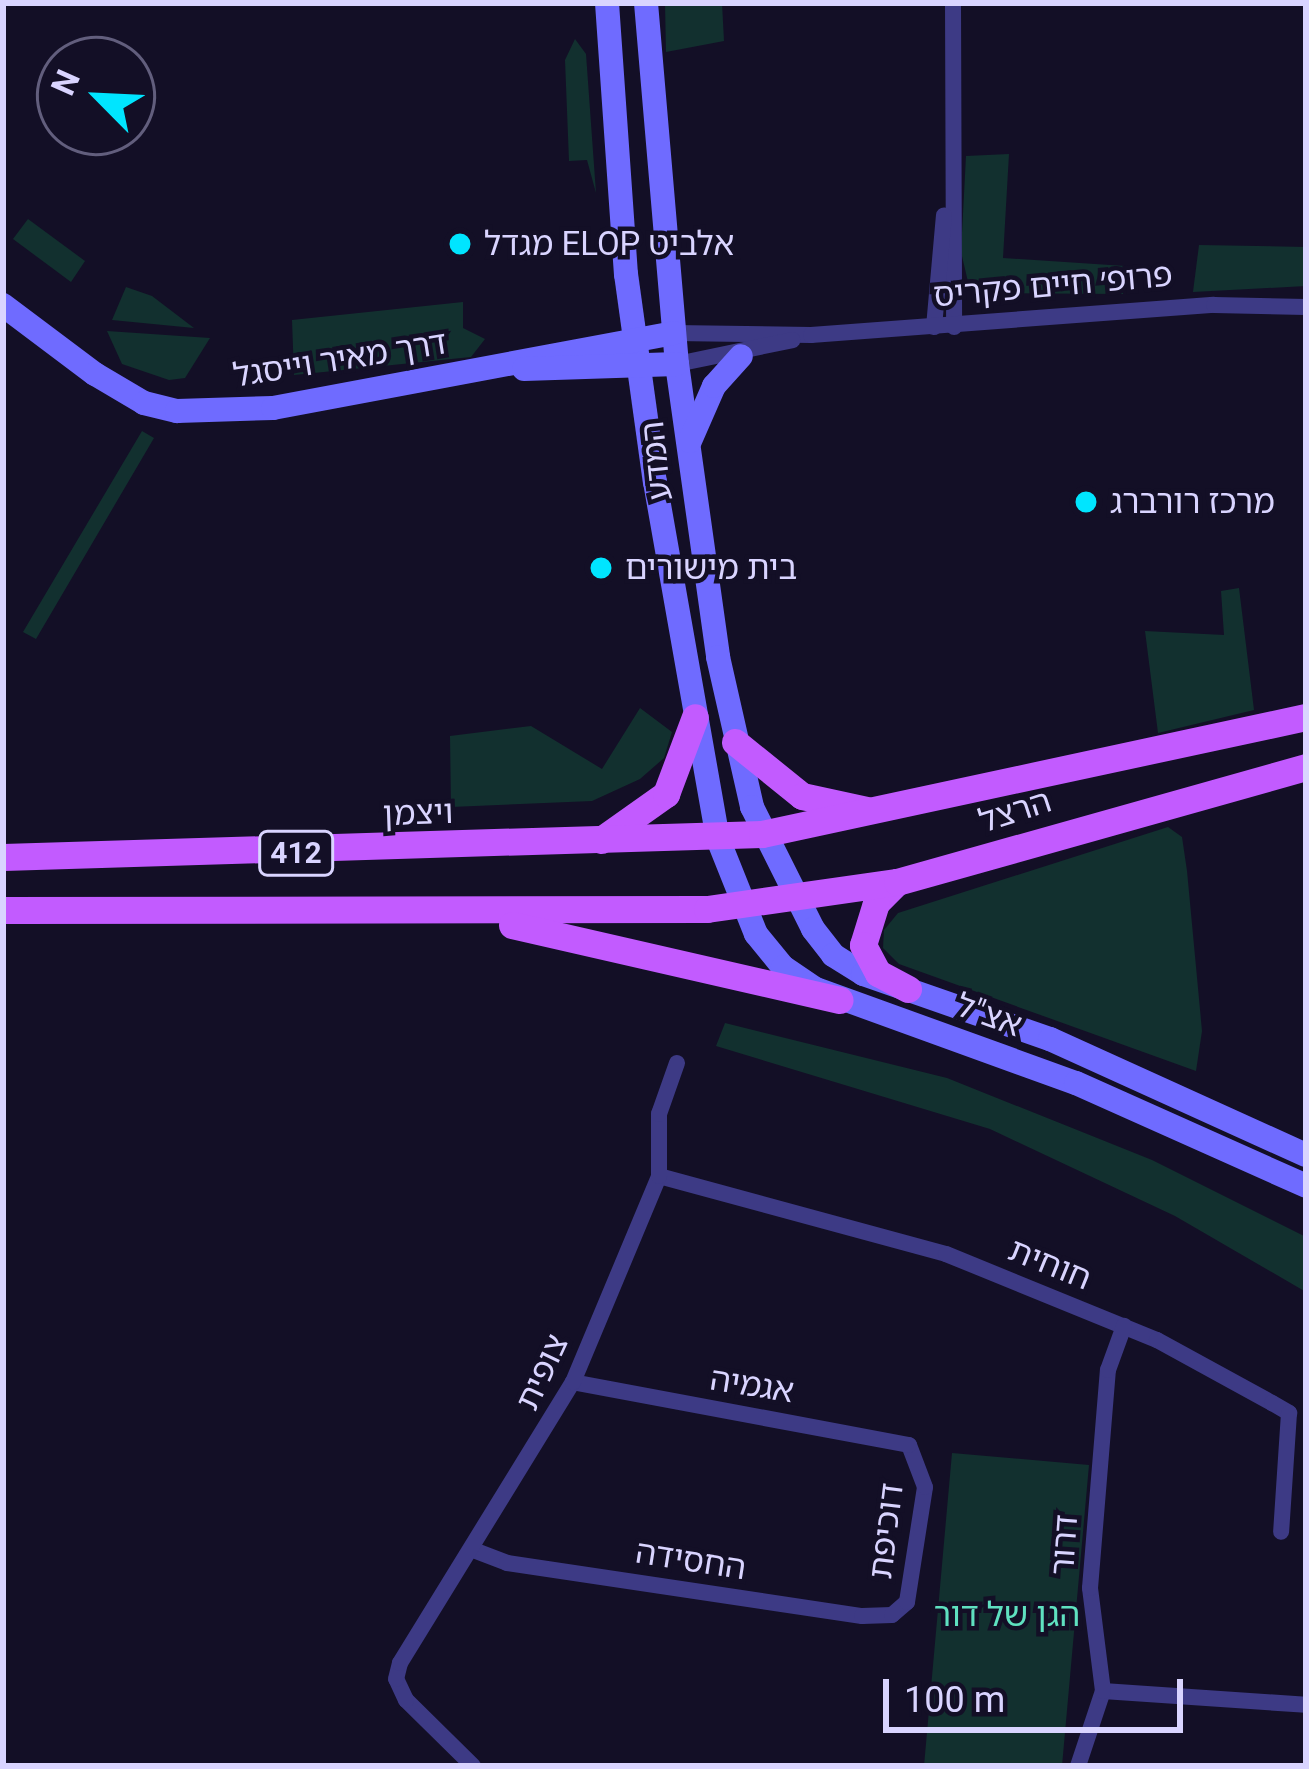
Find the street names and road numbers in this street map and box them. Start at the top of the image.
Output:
street label: פרופ׳ חיים פקריס [932,255,1174,315]
street label: דרך מאיר וייסגל [230,323,450,395]
street label: המדע [632,419,680,503]
street label: הרצל [974,781,1056,841]
street label: ויצמן [382,792,454,834]
road number: 412 [257,829,335,877]
street label: אצ"ל [951,985,1027,1045]
street label: חוחית [1003,1230,1097,1298]
street label: צופית [507,1328,577,1416]
street label: אגמיה [707,1359,797,1411]
street label: דוכיפת [860,1481,912,1581]
street label: דרור [1042,1513,1086,1577]
street label: החסידה [633,1532,749,1588]

